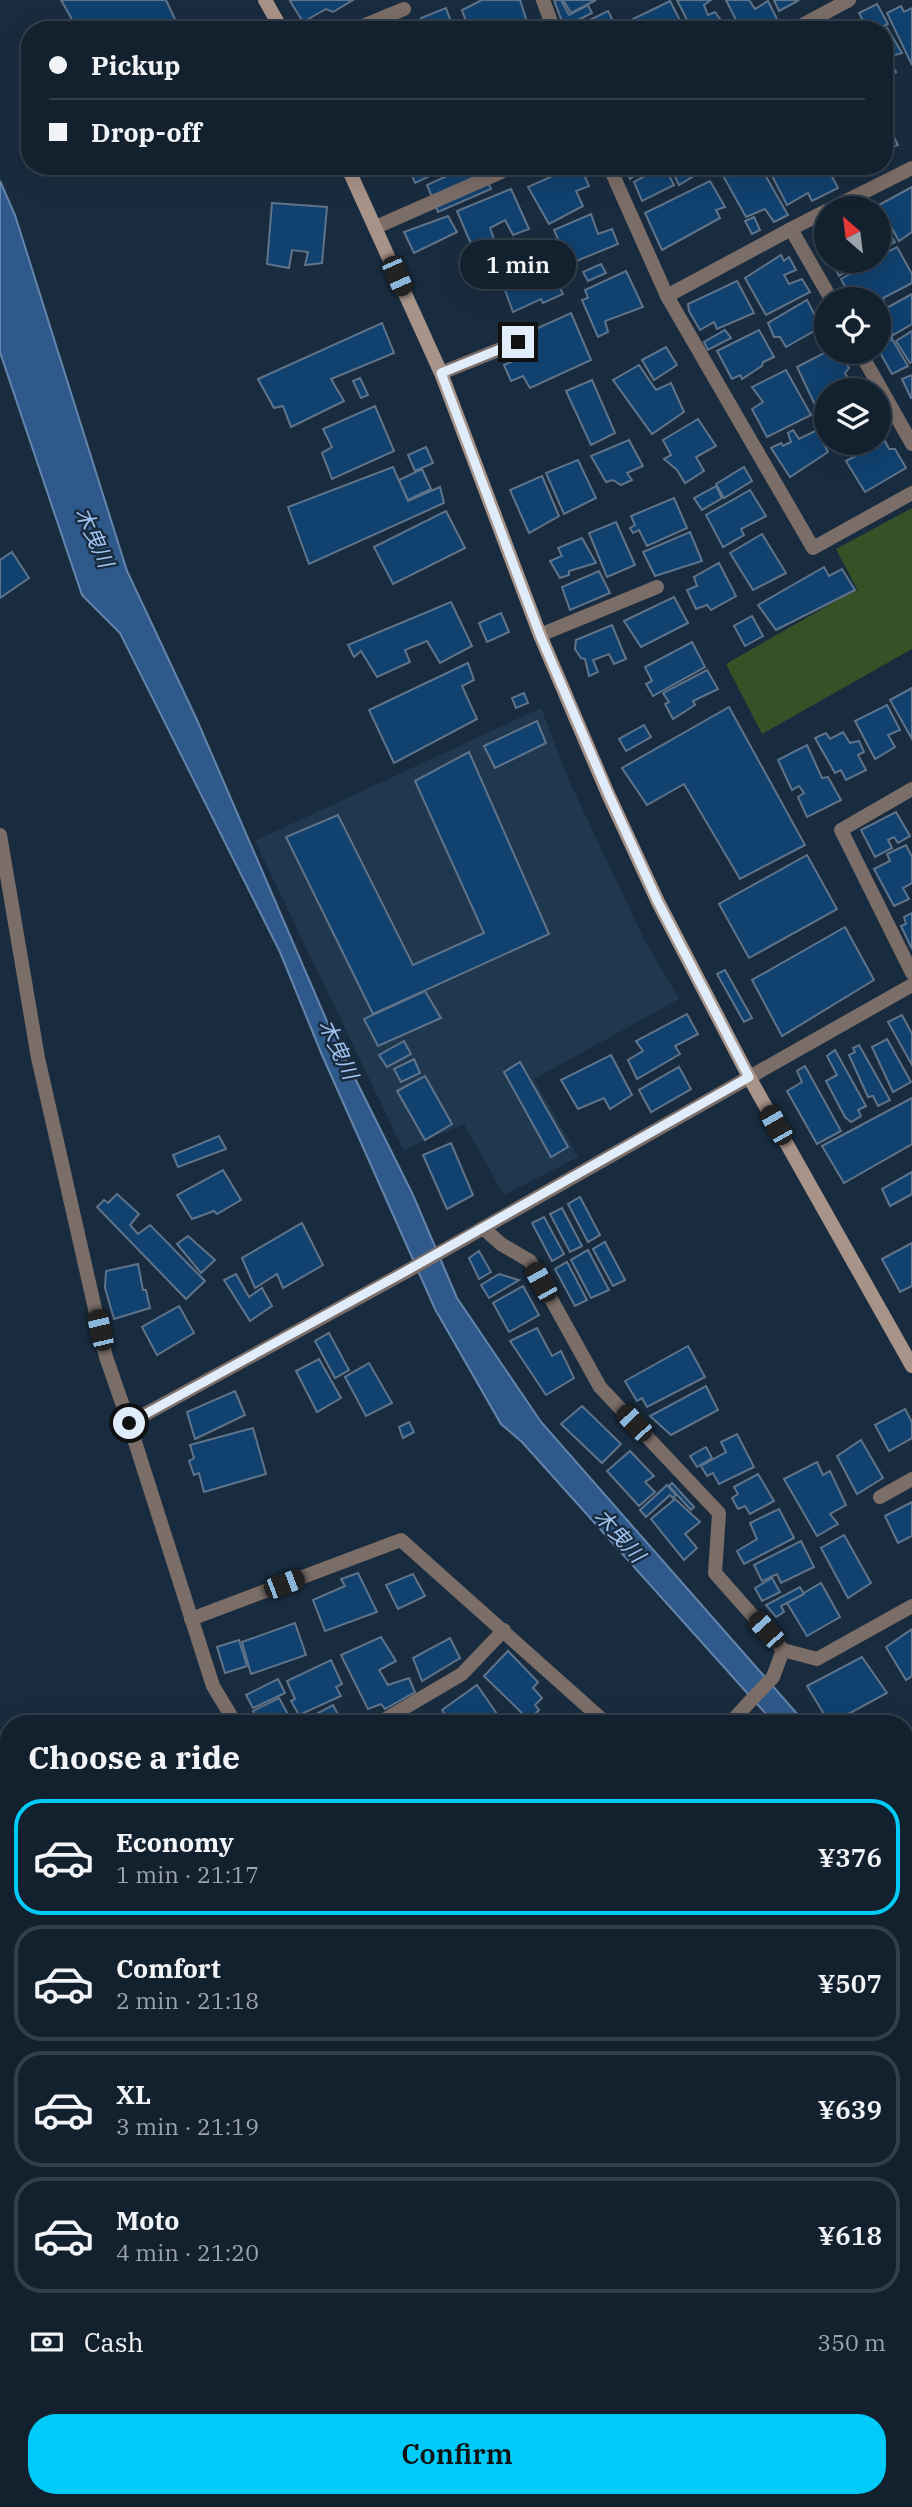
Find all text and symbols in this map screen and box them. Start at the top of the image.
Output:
text: Pickup [91,48,181,82]
text: Drop-off [91,115,202,149]
north arrow [814,196,891,273]
map controls [814,196,891,455]
callout: 1 min [460,240,576,290]
text: 1 min [486,249,550,279]
car [379,253,416,299]
button: locate [814,287,891,364]
route end [502,326,534,358]
button: layers [814,378,891,455]
water label: 木曳川 [69,503,121,573]
water label: 木曳川 [313,1015,366,1085]
car [757,1102,796,1148]
car [522,1259,561,1305]
car [86,1307,115,1353]
car [612,1400,657,1446]
route start [113,1407,145,1439]
water label: 木曳川 [589,1502,653,1569]
car [261,1567,308,1601]
car [745,1607,788,1653]
text: Choose a ride [28,1736,240,1778]
text: Economy [116,1825,234,1859]
icon: car [32,1826,95,1889]
text: ¥376 [818,1840,882,1874]
text: 1 min · 21:17 [116,1859,259,1889]
text: Comfort [116,1951,221,1985]
icon: car [32,1952,95,2015]
text: ¥507 [818,1966,882,2000]
text: 2 min · 21:18 [116,1985,259,2015]
text: XL [116,2077,151,2111]
icon: car [32,2078,95,2141]
text: ¥639 [818,2092,882,2126]
text: 3 min · 21:19 [116,2111,259,2141]
text: Moto [116,2203,179,2237]
icon: car [32,2204,95,2267]
text: ¥618 [818,2218,882,2252]
text: 4 min · 21:20 [116,2237,259,2267]
icon: cash [28,2323,66,2361]
text: Cash [84,2325,144,2359]
text: 350 m [817,2327,886,2357]
button: Confirm [28,2414,886,2494]

